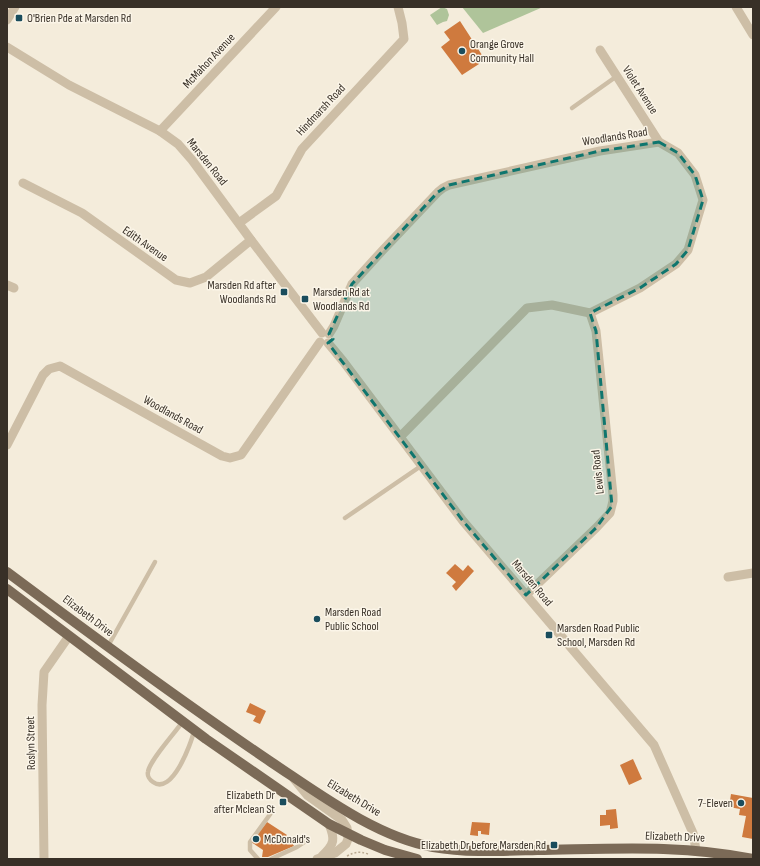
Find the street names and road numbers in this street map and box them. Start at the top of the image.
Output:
street label: McMahon Avenue [180,30,239,92]
street label: Violet Avenue [619,63,661,117]
street label: Hindmarsh Road [293,81,349,139]
street label: Woodlands Road [581,124,649,150]
street label: Marsden Road [183,135,231,189]
street label: Edith Avenue [119,223,171,265]
street label: Woodlands Road [141,392,205,438]
street label: Lewis Road [588,449,608,495]
street label: Marsden Road [508,557,556,609]
street label: Elizabeth Drive [60,592,117,640]
street label: Roslyn Street [23,716,39,770]
street label: Elizabeth Drive [324,776,384,820]
street label: Elizabeth Drive [645,828,705,846]

